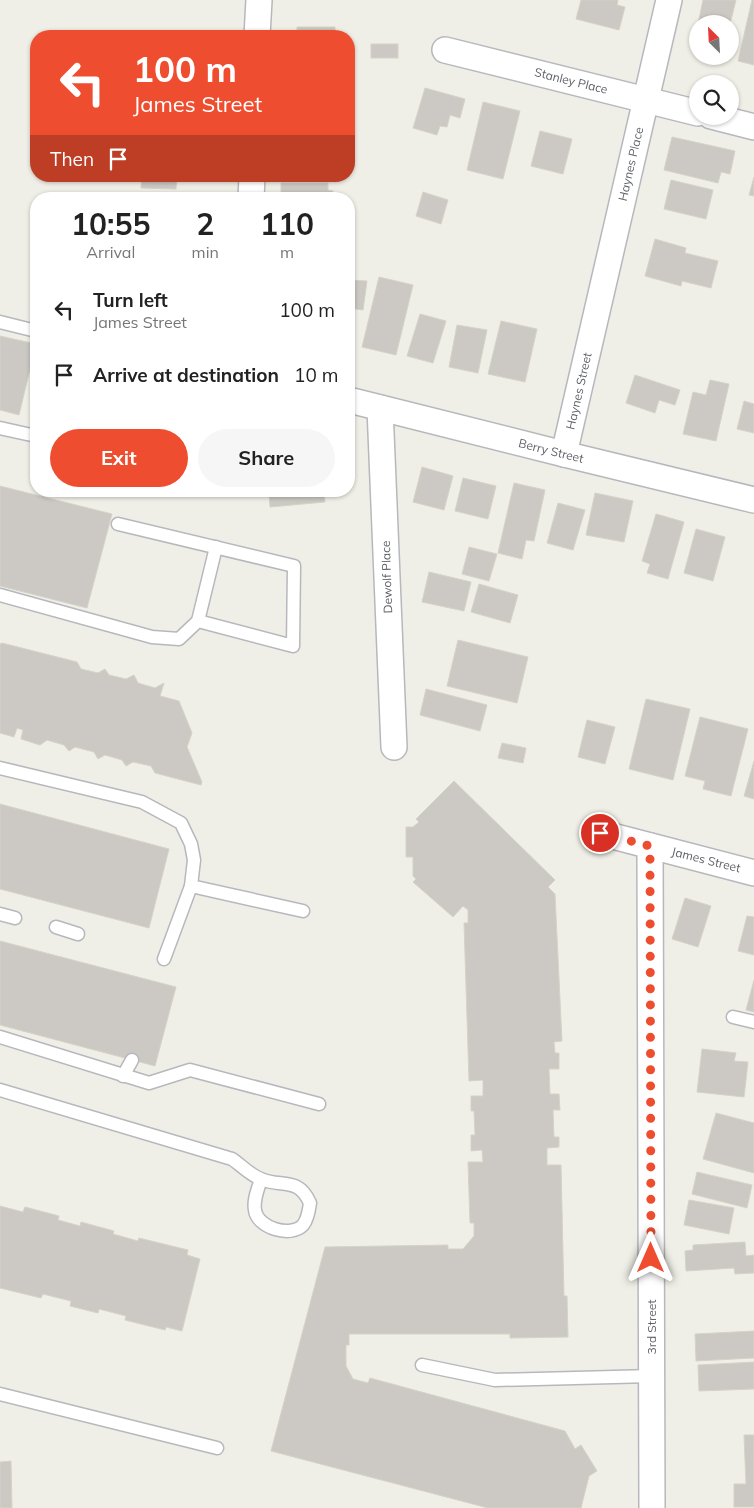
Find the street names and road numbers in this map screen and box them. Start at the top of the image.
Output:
street label: Stanley Place [533,64,609,97]
street label: Haynes Place [615,125,646,202]
street label: Haynes Street [562,351,595,431]
street label: Berry Street [517,435,585,466]
street label: Dewolf Place [378,540,395,614]
street label: James Street [670,844,742,875]
street label: 3rd Street [644,1300,659,1355]

